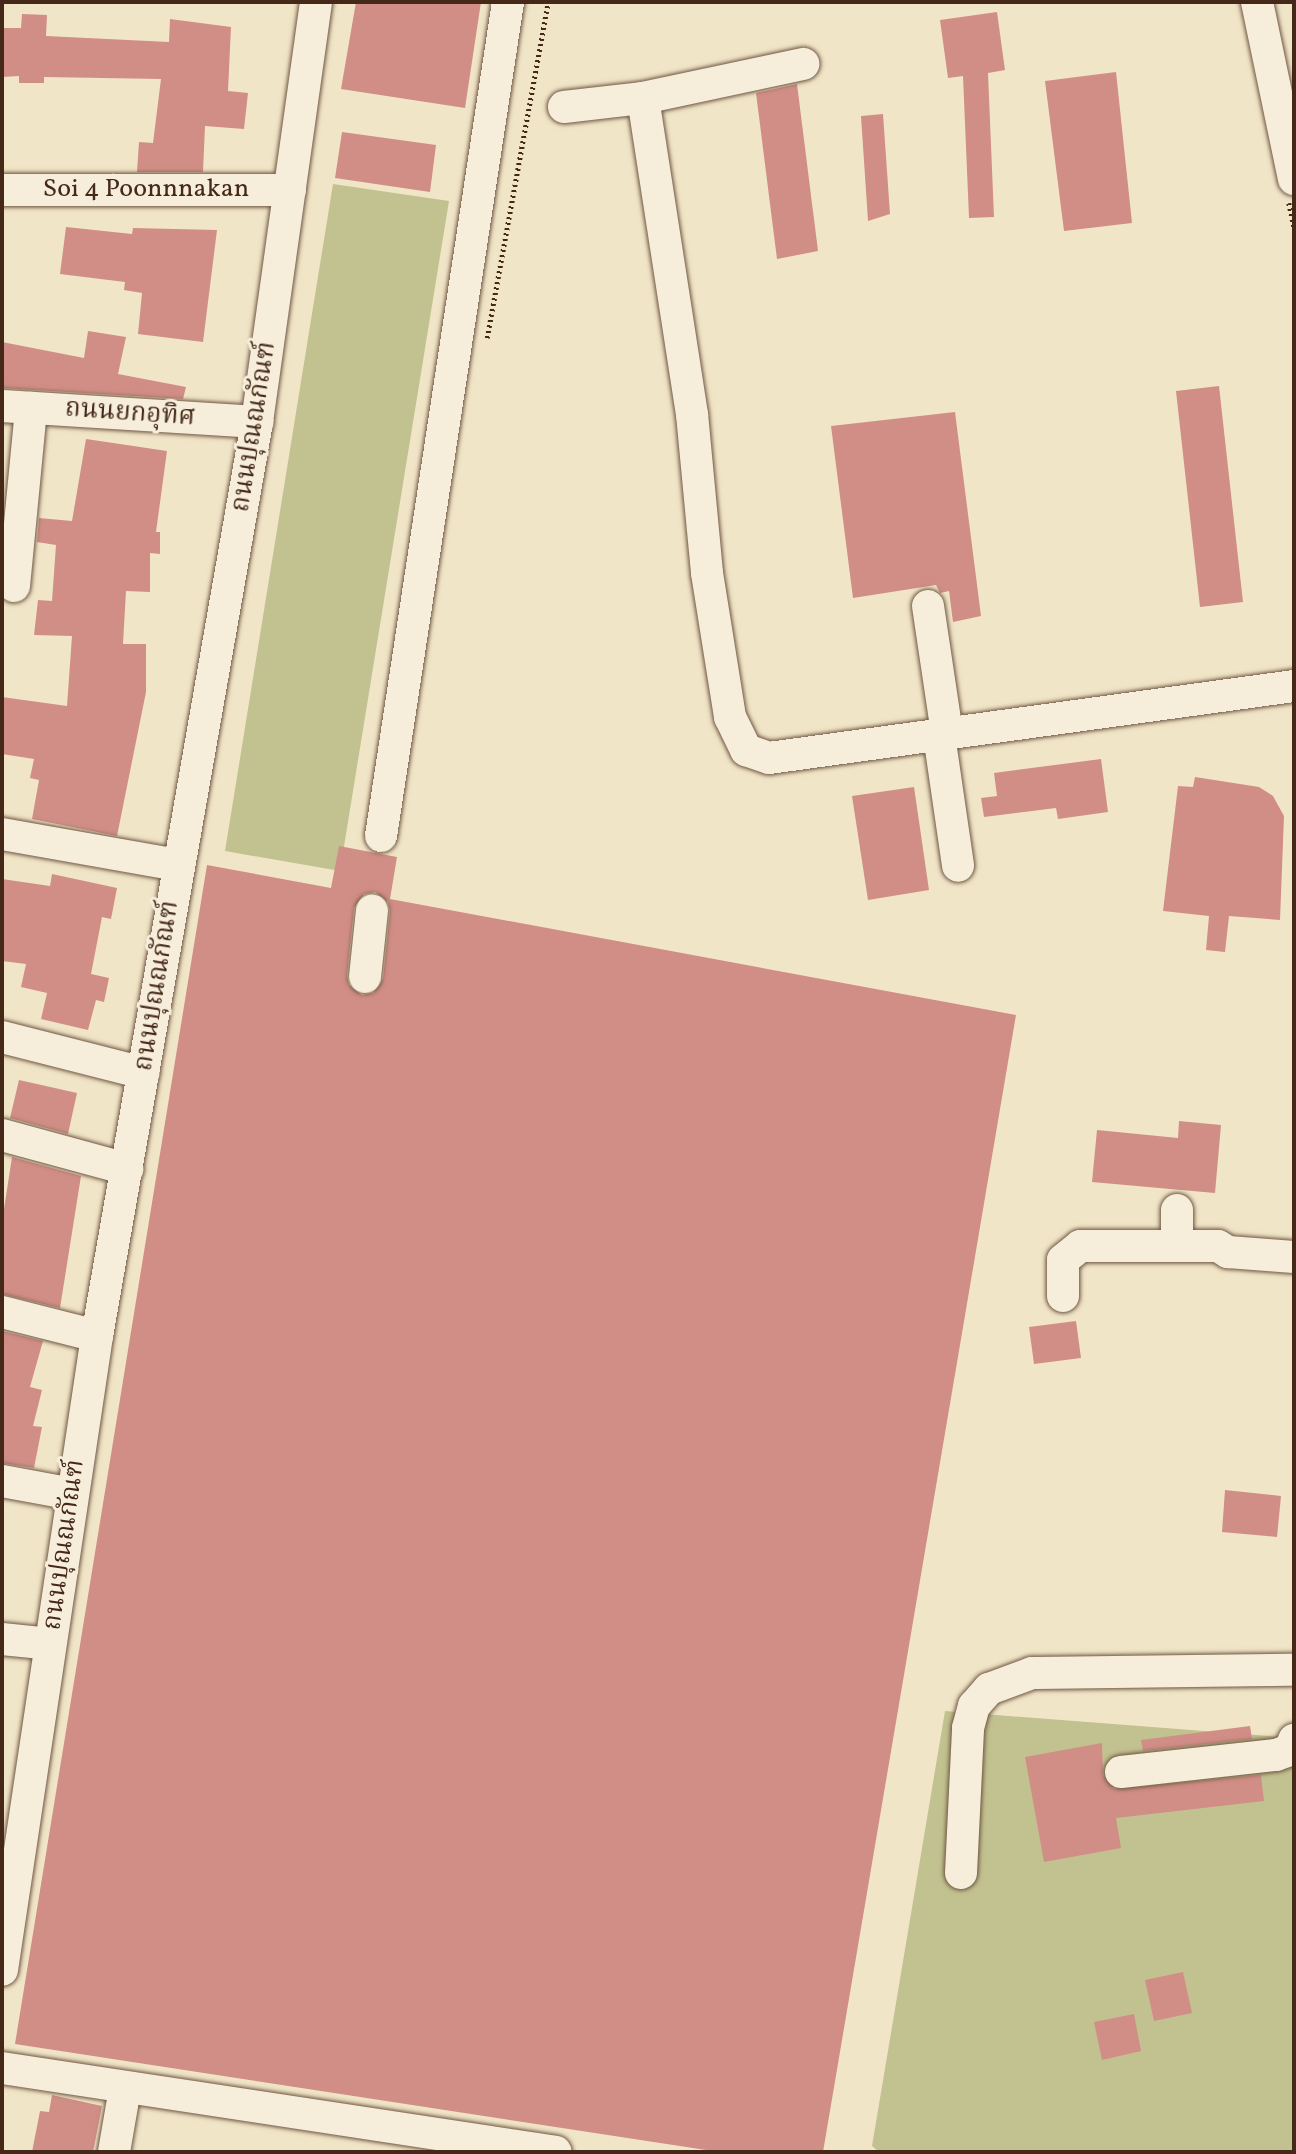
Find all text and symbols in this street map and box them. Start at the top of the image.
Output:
street label: Soi 4 Poonnnakan [43,174,249,206]
street label: ถนนปุณณกัณฑ์ [226,340,284,514]
street label: ถนนยกอุทิศ [64,394,196,434]
street label: ถนนปุณณกัณฑ์ [129,899,187,1073]
street label: ถนนปุณณกัณฑ์ [38,1458,92,1632]

